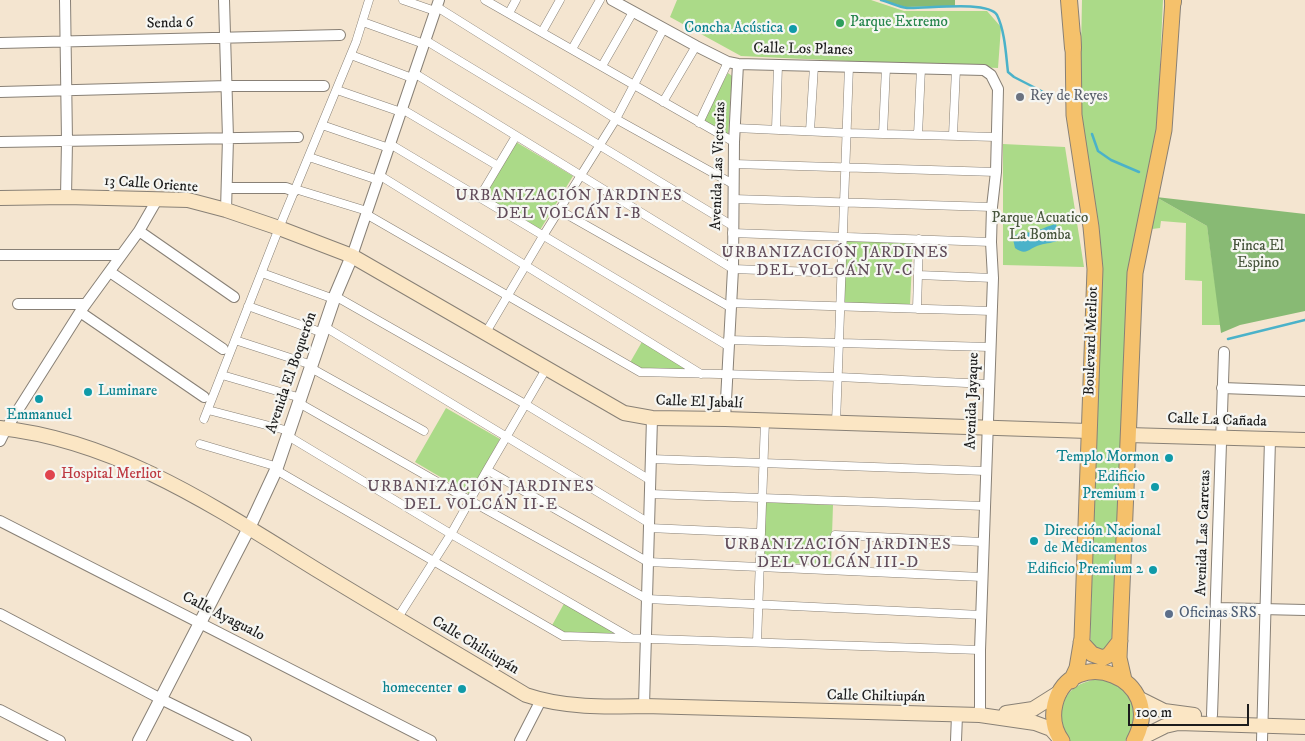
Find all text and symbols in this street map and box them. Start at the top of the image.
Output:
place label: Parque Extremo [850,14,948,32]
street label: Senda 6 [146,15,194,33]
marker: Parque Extremo [834,17,846,29]
place label: Concha Acústica [684,20,783,38]
marker: Concha Acústica [787,23,799,35]
street label: Calle Los Planes [753,40,853,60]
place label: Rey de Reyes [1030,88,1108,106]
marker: Rey de Reyes [1014,91,1026,103]
street label: Avenida Las Victorias [708,101,730,231]
street label: 13 Calle Oriente [103,173,199,197]
district label: URBANIZACIÓN JARDINES DEL VOLCÁN I-B [453,187,685,225]
park label: Parque Acuatico La Bomba [992,210,1088,245]
park label: Finca El Espino [1232,238,1284,273]
district label: URBANIZACIÓN JARDINES DEL VOLCÁN IV-C [719,244,951,282]
street label: Boulevard Merliot [1081,286,1103,396]
street label: Avenida El Boquerón [263,310,321,436]
street label: Avenida Jayaque [962,352,984,450]
place label: Luminare [98,383,157,401]
marker: Luminare [82,386,94,398]
street label: Calle El Jabalí [655,392,743,414]
marker: Emmanuel [33,393,45,405]
place label: Emmanuel [6,407,72,425]
street label: Calle La Cañada [1167,410,1267,432]
place label: Templo Mormon [1057,449,1159,467]
marker: Templo Mormon [1163,452,1175,464]
place label: Hospital Merliot [61,466,162,484]
marker: Hospital Merliot [43,468,57,482]
place label: Edificio Premium 1 [1082,469,1145,504]
street label: Avenida Las Carretas [1193,470,1215,596]
district label: URBANIZACIÓN JARDINES DEL VOLCÁN II-E [365,478,597,516]
marker: Edificio Premium 1 [1149,481,1161,493]
place label: Dirección Nacional de Medicamentos [1044,523,1161,558]
marker: Dirección Nacional de Medicamentos [1028,535,1040,547]
district label: URBANIZACIÓN JARDINES DEL VOLCÁN III-D [722,536,954,574]
place label: Edificio Premium 2 [1027,561,1143,579]
marker: Edificio Premium 2 [1147,564,1159,576]
street label: Calle Ayagualo [179,589,267,645]
place label: Oficinas SRS [1179,605,1257,623]
marker: Oficinas SRS [1163,608,1175,620]
street label: Calle Chiltiupán [428,613,522,679]
place label: homecenter [382,680,452,698]
marker: homecenter [456,683,468,695]
street label: Calle Chiltiupán [827,687,925,707]
scale bar [1130,694,1251,726]
text: 100 m [1136,703,1172,722]

